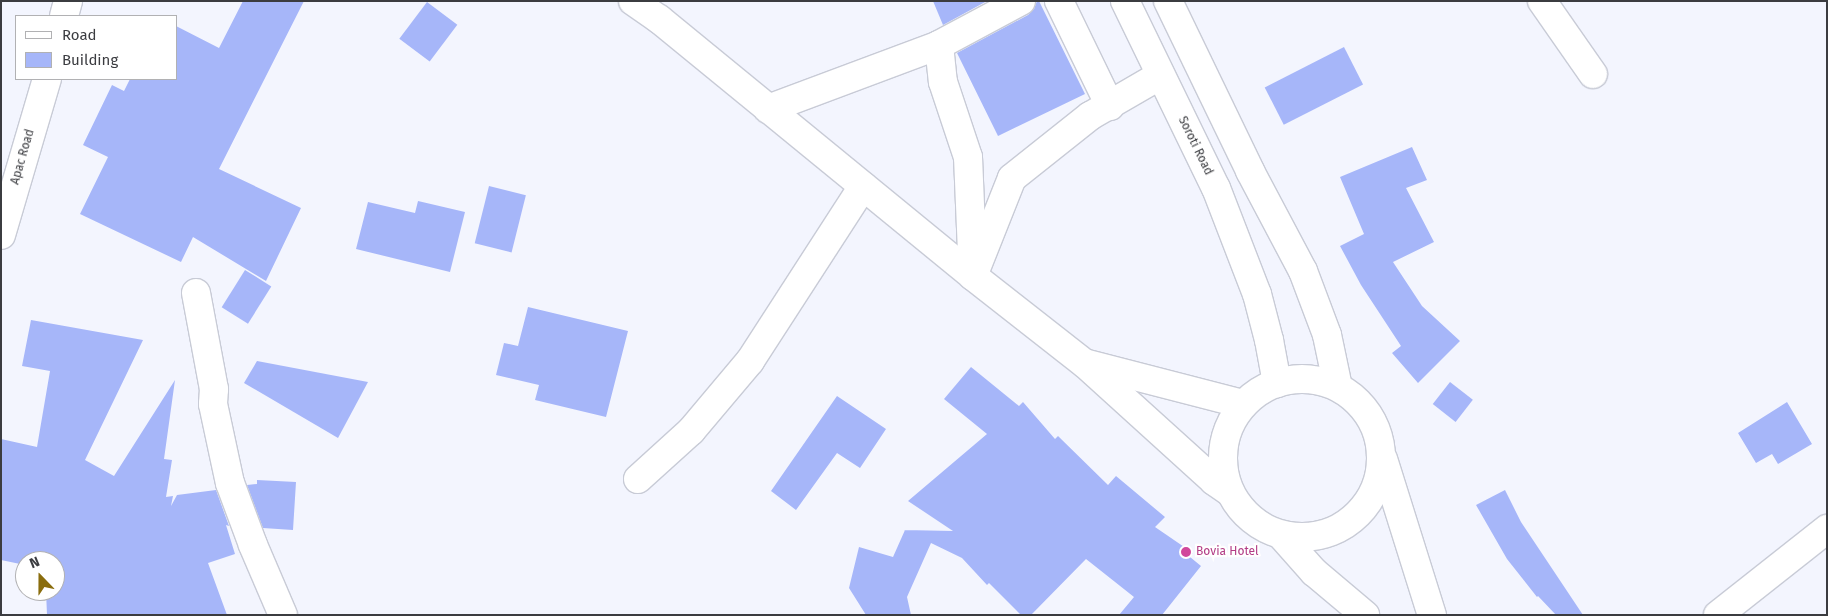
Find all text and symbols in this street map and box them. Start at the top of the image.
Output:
legend [15,15,178,80]
text: Road [62,26,97,44]
text: Building [62,51,118,69]
street label: Soroti Road [1175,114,1215,178]
street label: Apac Road [8,128,38,186]
place label: Bovia Hotel [1196,545,1259,559]
marker: Bovia Hotel [1180,546,1192,558]
north arrow [15,551,65,601]
text: N [27,553,42,572]

